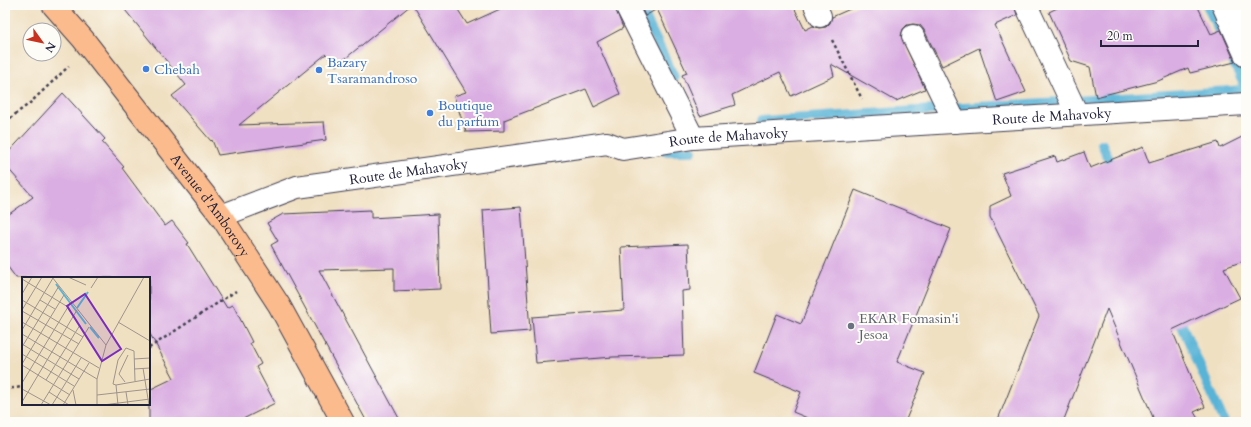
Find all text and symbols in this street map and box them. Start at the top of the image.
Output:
north arrow [22,22,62,62]
scale bar [1101,22,1198,48]
text: 20 m [1107,28,1134,44]
text: N [41,39,59,56]
place label: Bazary Tsaramandroso [327,53,418,88]
place label: Chebah [154,60,200,79]
marker: Chebah [141,64,151,74]
marker: Bazary Tsaramandroso [314,65,324,75]
place label: Boutique du parfum [438,96,499,131]
street label: Route de Mahavoky [992,103,1113,129]
marker: Boutique du parfum [425,108,435,118]
street label: Route de Mahavoky [668,123,789,151]
street label: Avenue d'Amborovy [166,150,255,261]
street label: Route de Mahavoky [348,153,470,189]
inset map [22,277,150,405]
place label: EKAR Fomasin'i Jesoa [857,309,959,344]
marker: EKAR Fomasin'i Jesoa [846,321,856,331]

